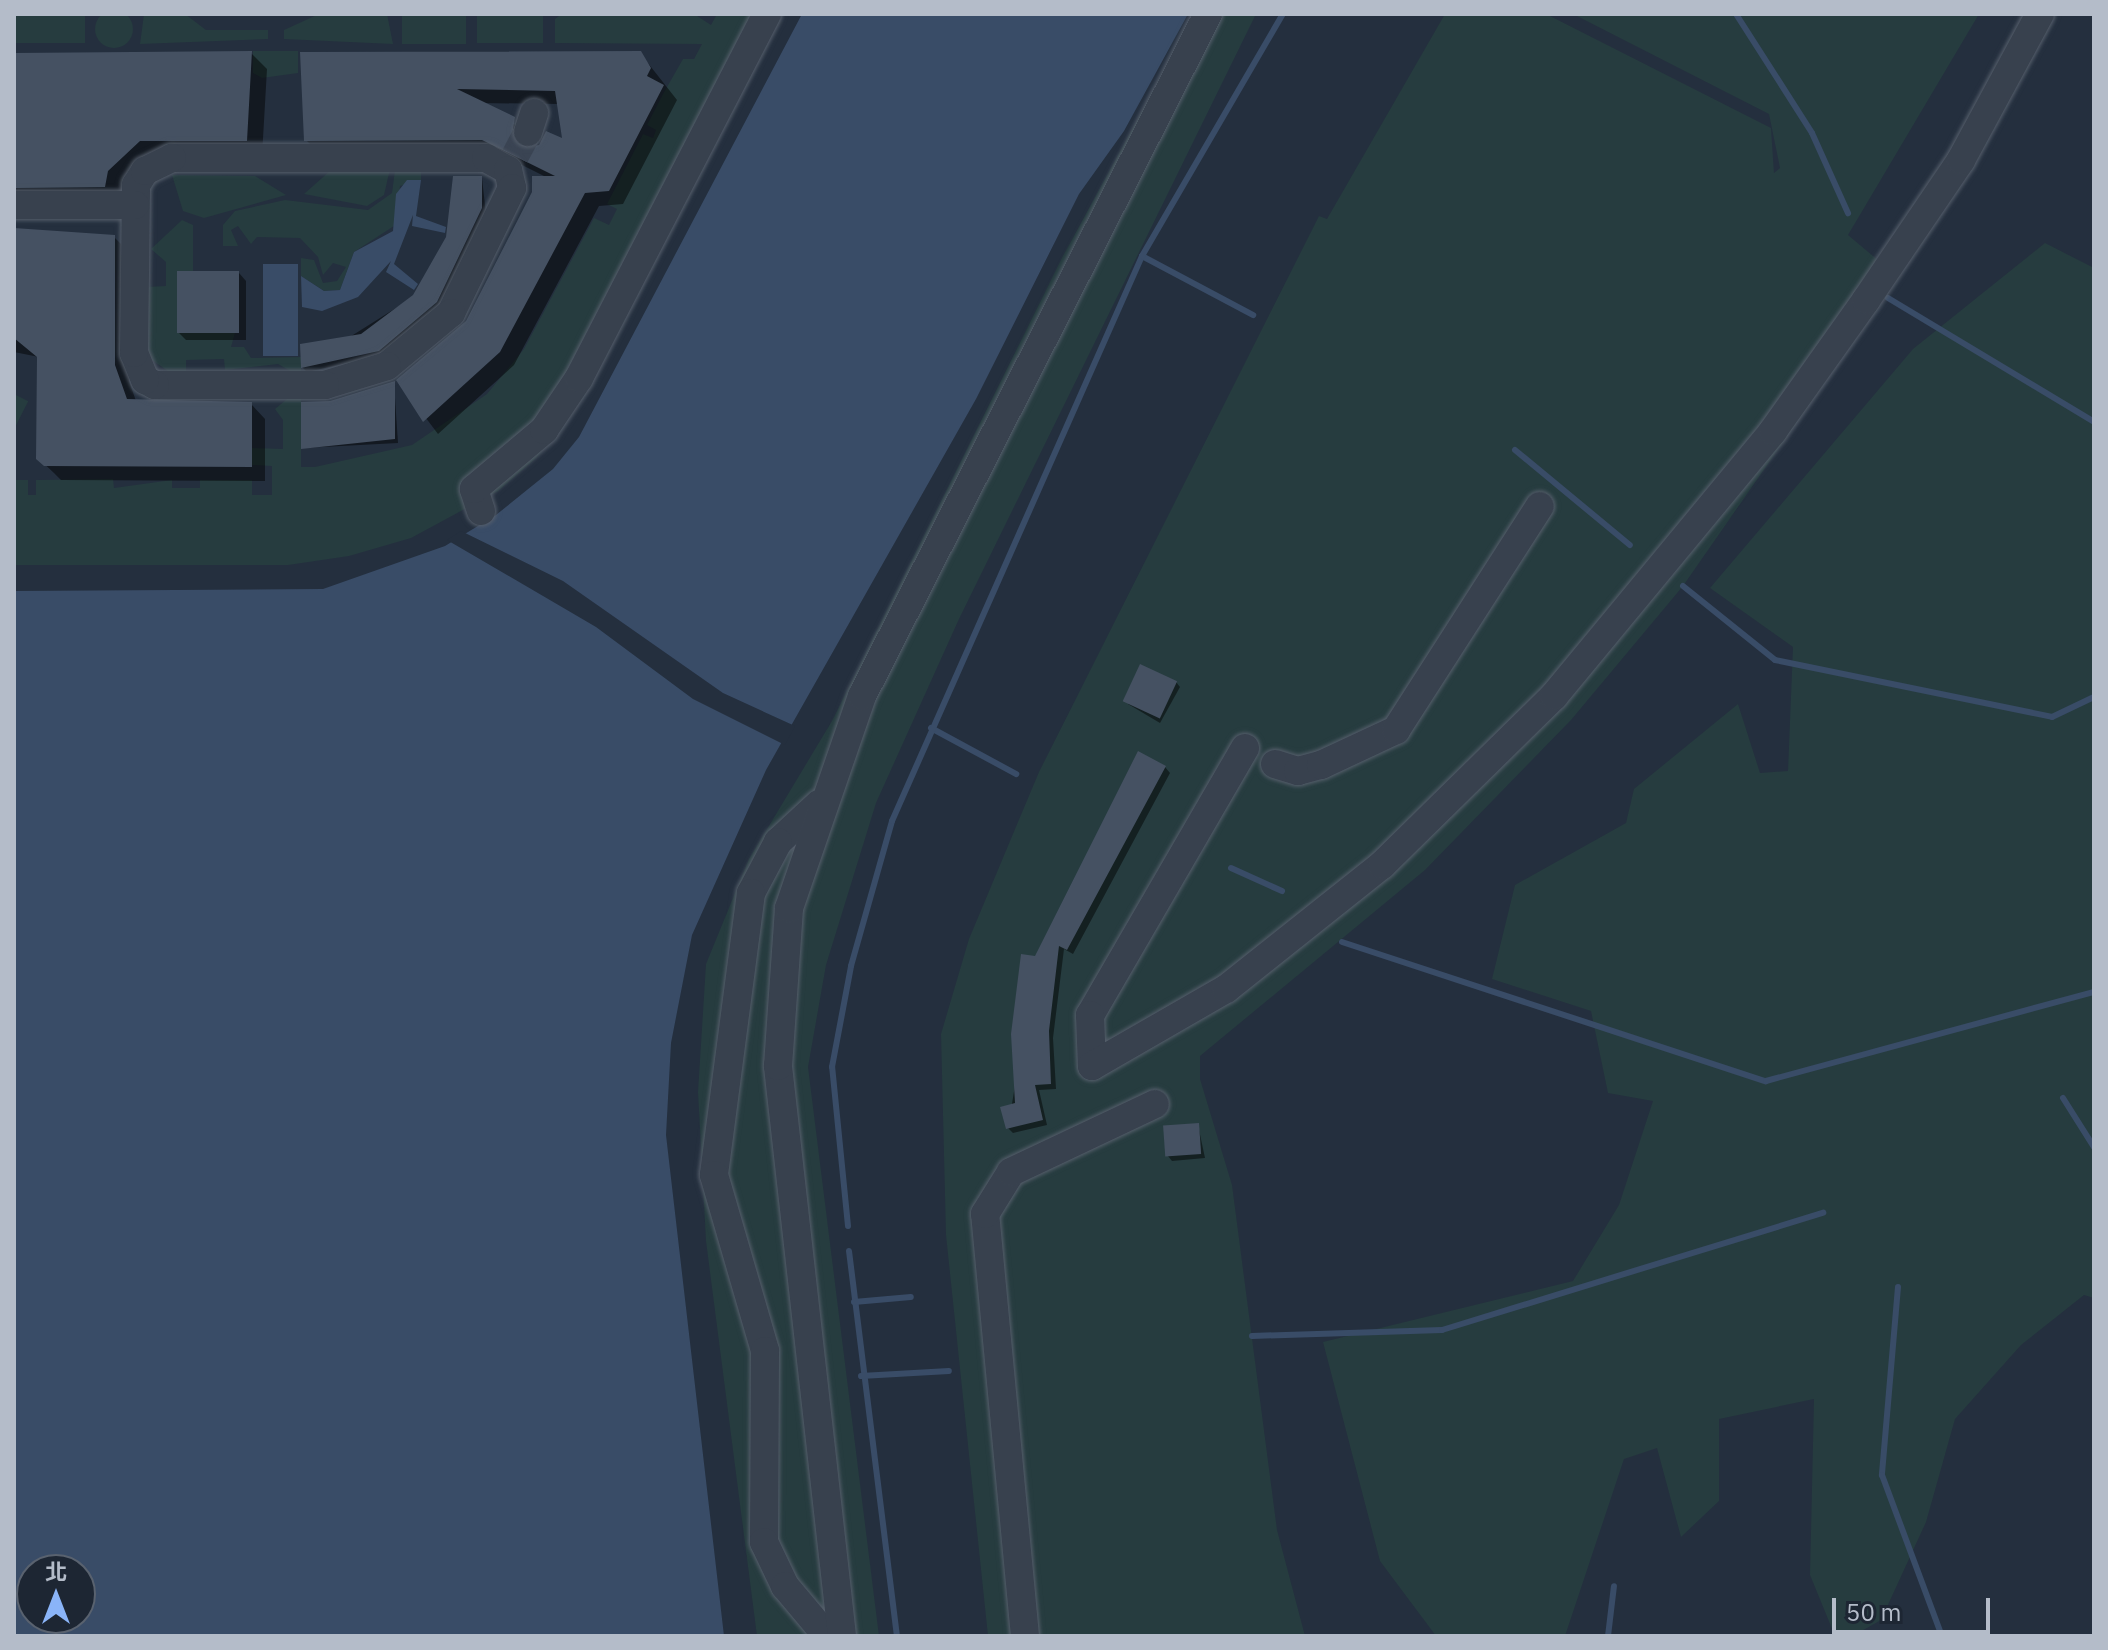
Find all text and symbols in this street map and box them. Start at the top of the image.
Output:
north arrow [16,1554,96,1634]
text: 北 [45,1557,67,1586]
scale bar [1836,1582,1994,1632]
text: 50 m [1846,1596,1901,1628]

